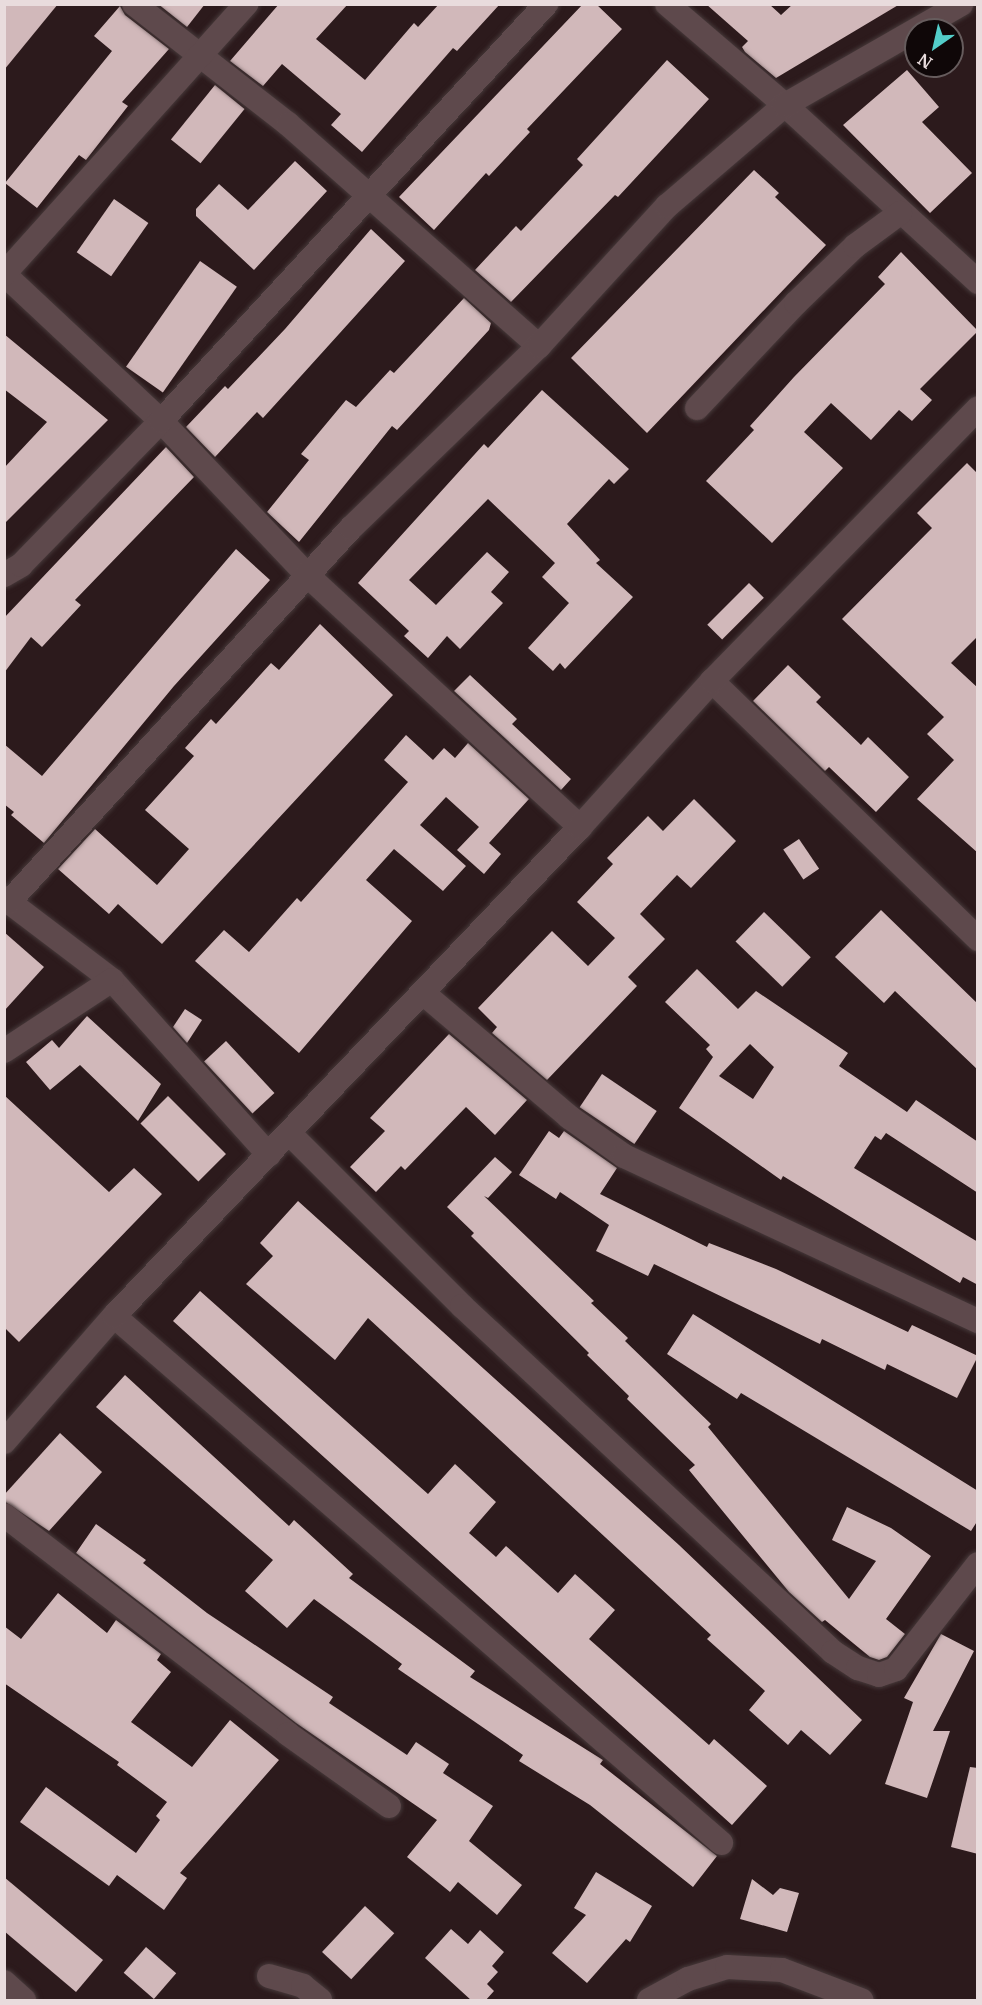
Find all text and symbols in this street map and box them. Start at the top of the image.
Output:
north arrow [904,18,964,78]
text: N [914,49,936,73]

